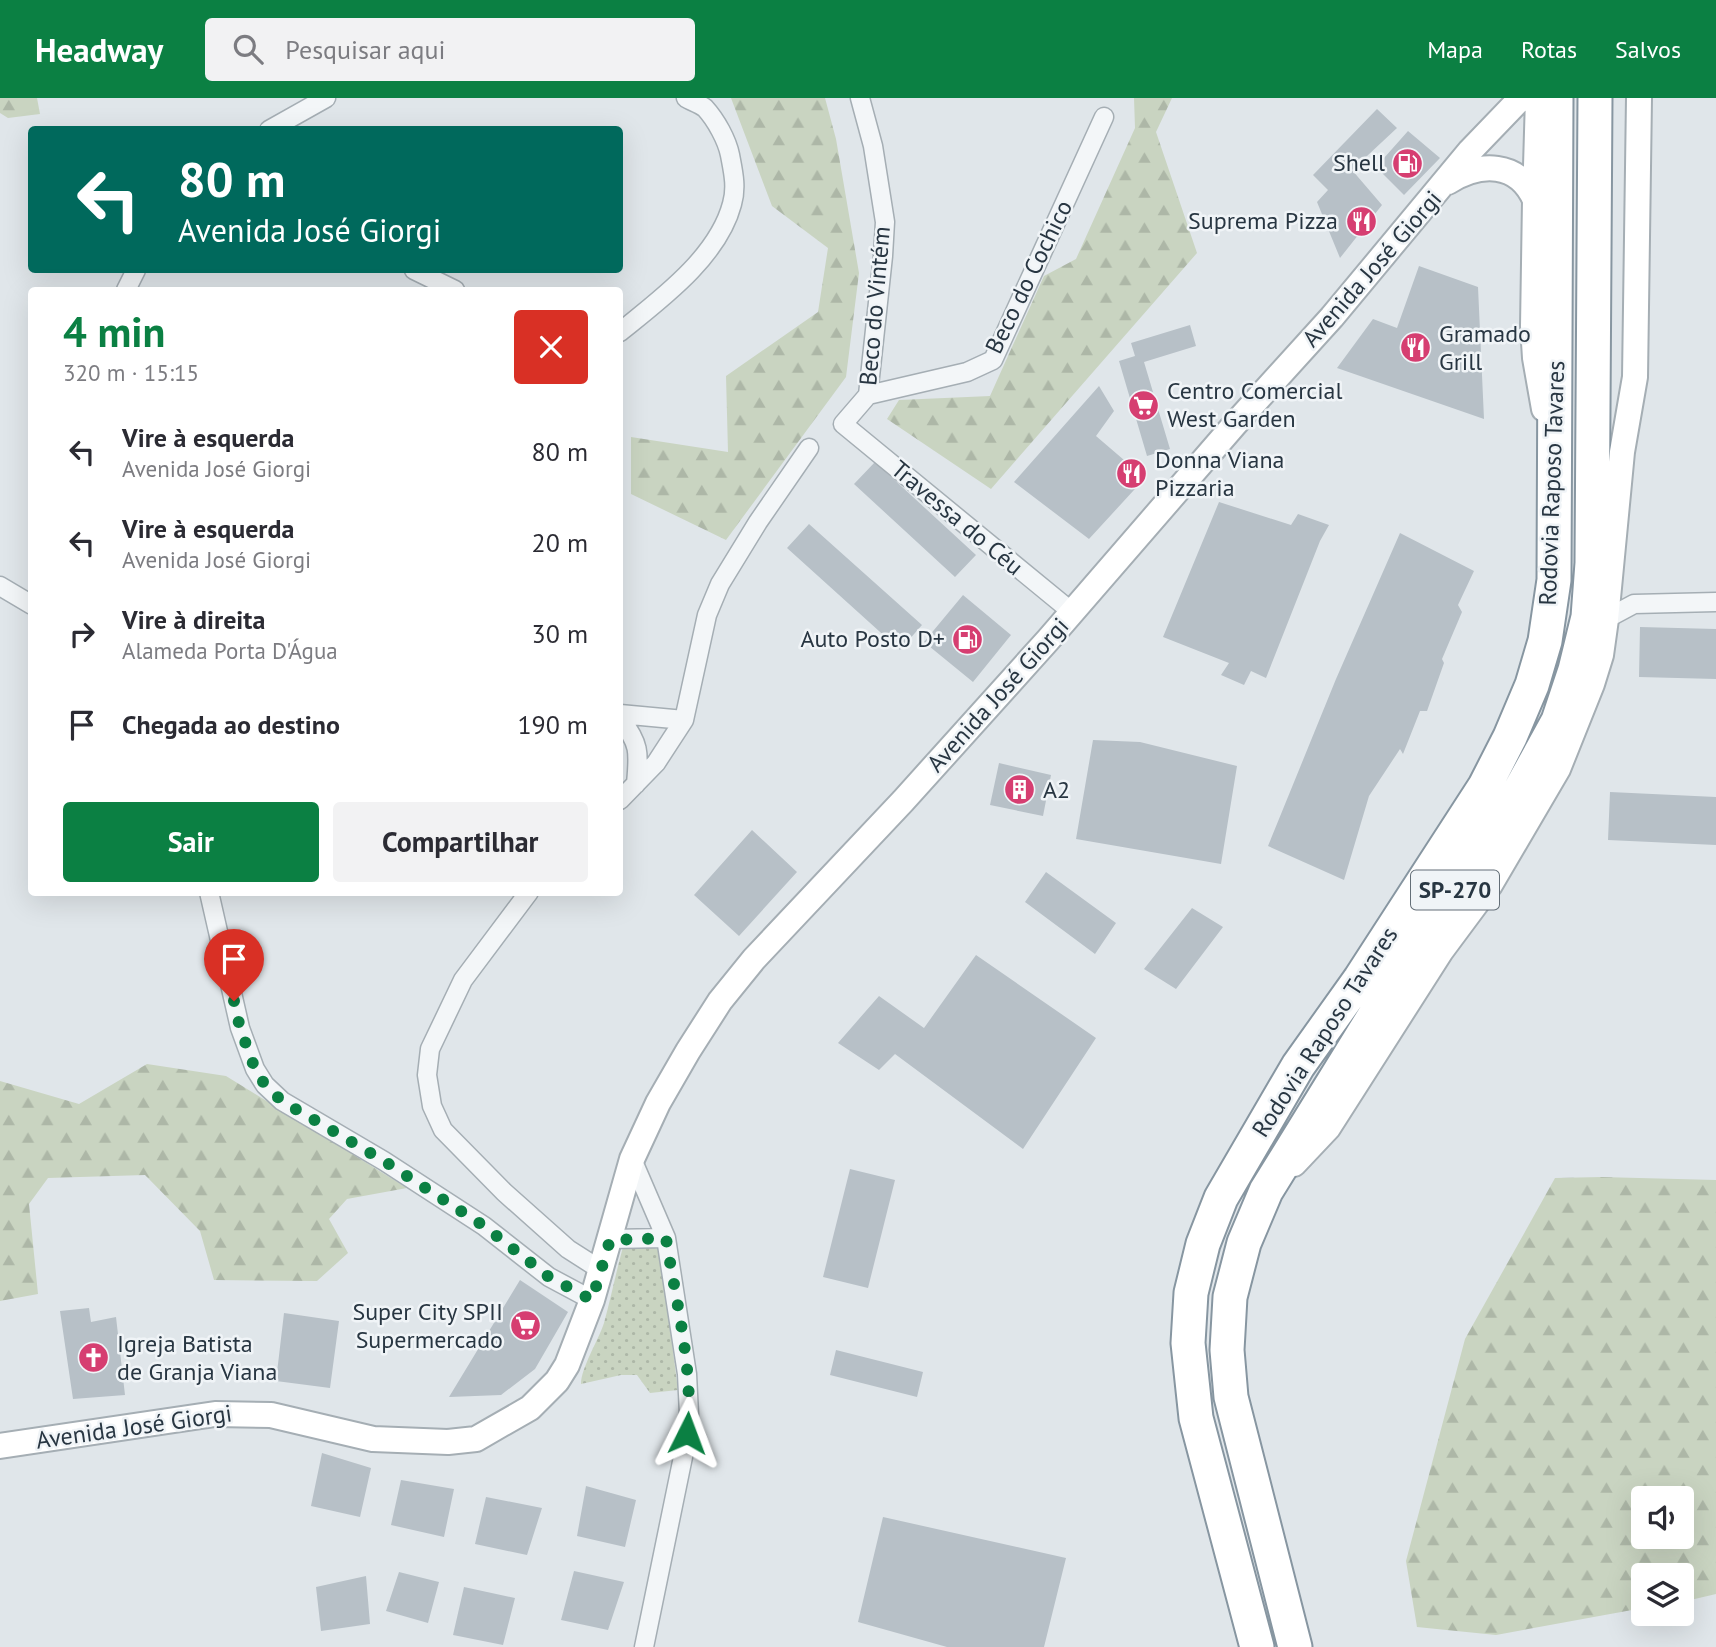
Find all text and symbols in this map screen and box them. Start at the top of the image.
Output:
search box [205,18,695,81]
text: Headway [35,28,163,71]
icon: search [229,30,267,68]
text: Pesquisar aqui [285,33,446,66]
text: Mapa [1427,34,1483,65]
text: Rotas [1521,34,1577,65]
text: Salvos [1615,34,1681,65]
fuel station icon: Shell [1391,146,1425,180]
text: 80 m [178,147,285,211]
place label: Shell [1333,147,1385,178]
icon: left [63,154,154,245]
street label: Avenida José Giorgi [1295,184,1448,353]
street label: Beco do Cochico [978,195,1079,359]
restaurant icon: Suprema Pizza [1344,204,1378,238]
place label: Suprema Pizza [1188,205,1338,236]
text: Avenida José Giorgi [178,209,441,251]
street label: Beco do Vintém [852,225,897,387]
text: 4 min [63,304,165,359]
button: close [514,310,588,384]
place label: Gramado Grill [1439,318,1531,377]
restaurant icon: Gramado Grill [1399,331,1433,365]
text: 320 m · 15:15 [63,358,199,387]
street label: Rodovia Raposo Tavares [1532,360,1571,606]
place label: Centro Comercial West Garden [1167,375,1343,434]
supermarket icon: Centro Comercial West Garden [1127,388,1161,422]
text: Vire à esquerda [122,421,294,454]
icon: left [63,433,101,471]
text: 80 m [532,435,588,468]
place label: Donna Viana Pizzaria [1155,444,1284,503]
street label: Travessa do Céu [885,453,1030,582]
text: Avenida José Giorgi [122,454,311,483]
restaurant icon: Donna Viana Pizzaria [1115,457,1149,491]
text: Vire à esquerda [122,512,294,545]
icon: left [63,524,101,562]
text: 20 m [532,526,588,559]
text: Avenida José Giorgi [122,545,311,574]
text: Vire à direita [122,603,265,636]
street label: Avenida José Giorgi [920,611,1075,778]
icon: right [63,615,101,653]
text: 30 m [532,617,588,650]
fuel station icon: Auto Posto D+ [951,622,985,656]
place label: Auto Posto D+ [800,623,945,654]
text: Alameda Porta D'Água [122,636,338,665]
icon: arrive [63,706,101,744]
text: Chegada ao destino [122,708,340,741]
text: 190 m [517,708,588,741]
building icon: A2 [1003,773,1037,807]
place label: A2 [1043,774,1070,805]
button: Sair [63,802,319,882]
button: Compartilhar [333,802,588,882]
road number: SP-270 [1411,870,1499,910]
street label: Rodovia Raposo Tavares [1245,921,1404,1143]
pin [204,929,264,1001]
icon: arrive [215,940,253,978]
place label: Super City SPII Supermercado [352,1296,503,1355]
supermarket icon: Super City SPII Supermercado [509,1309,543,1343]
place label: Igreja Batista de Granja Viana [117,1328,277,1387]
church icon: Igreja Batista de Granja Viana [77,1341,111,1375]
position arrow [650,1396,724,1470]
street label: Avenida José Giorgi [34,1397,234,1456]
map controls [1631,1486,1694,1626]
button: sound [1631,1486,1694,1549]
button: layers [1631,1563,1694,1626]

